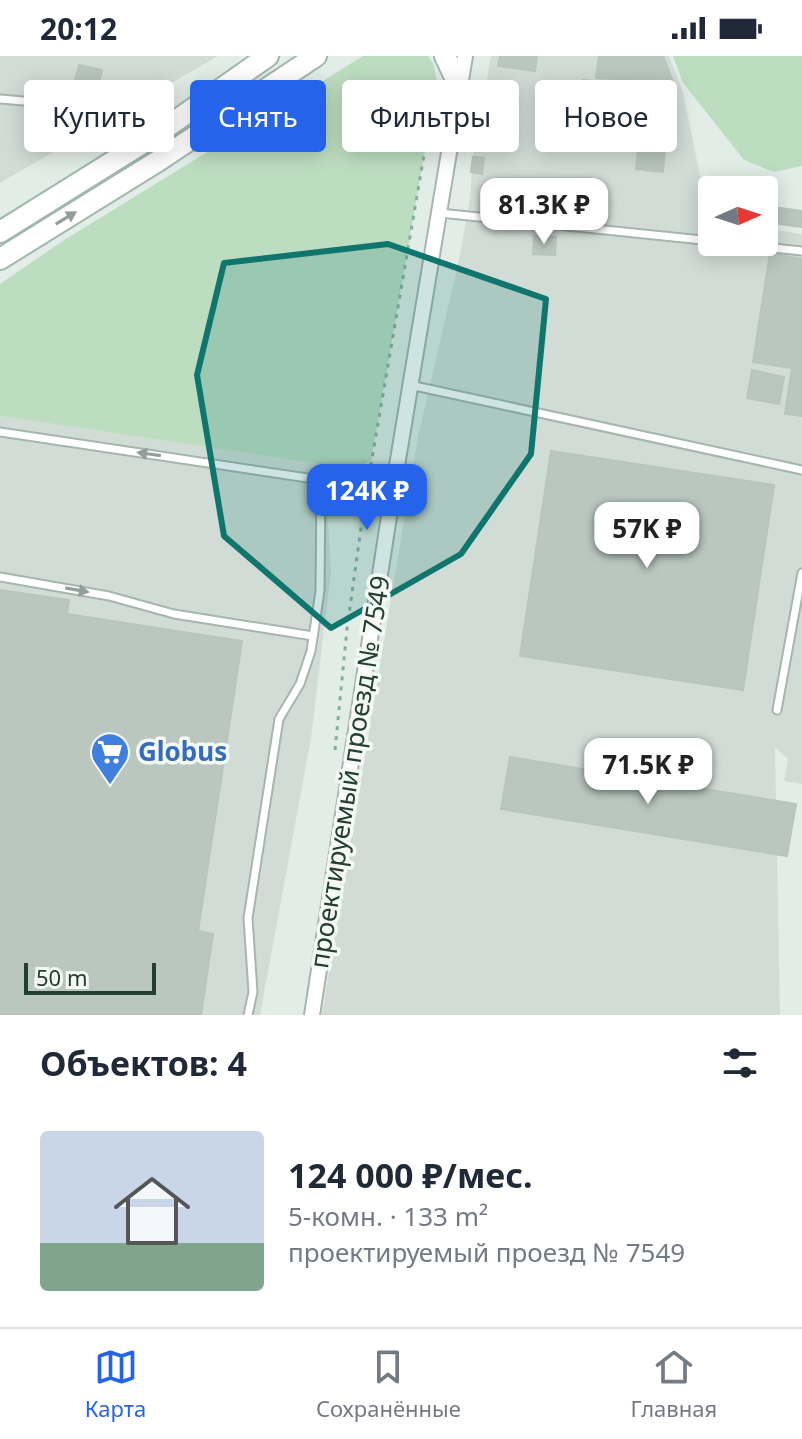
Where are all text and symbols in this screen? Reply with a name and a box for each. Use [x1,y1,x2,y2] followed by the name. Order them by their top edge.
[40,8,117,49] text: 20:12
[24,80,174,152] chip: Купить
[190,80,326,152] chip: Снять
[342,80,519,152] chip: Фильтры
[535,80,677,152] chip: Новое
[698,176,778,256] north arrow
[698,176,778,256] map controls
[470,178,618,246] pin: 81.3K ₽
[498,186,590,222] text: 81.3K ₽
[55,211,77,225] one-way arrow
[136,447,161,460] one-way arrow
[302,464,432,532] pin: 124K ₽
[325,472,409,508] text: 124K ₽
[591,502,703,570] pin: 57K ₽
[612,510,682,546] text: 57K ₽
[300,573,398,971] street label: проектируемый проезд № 7549
[65,584,90,596] one-way arrow
[89,731,131,786] supermarket icon: Globus
[138,733,227,769] place label: Globus
[574,738,722,806] pin: 71.5K ₽
[602,746,694,782] text: 71.5K ₽
[24,959,156,995] scale bar
[36,962,87,992] text: 50 m
[40,1040,247,1086] text: Объектов: 4
[718,1041,762,1085] icon: filters
[288,1152,533,1198] text: 124 000 ₽/мес.
[104,1163,200,1259] icon: home
[288,1198,488,1234] text: 5-комн. · 133 m²
[288,1234,685,1270] text: проектируемый проезд № 7549
[85,1345,146,1423] tab: Карта
[316,1345,461,1423] tab: Сохранённые
[631,1345,717,1423] tab: Главная

